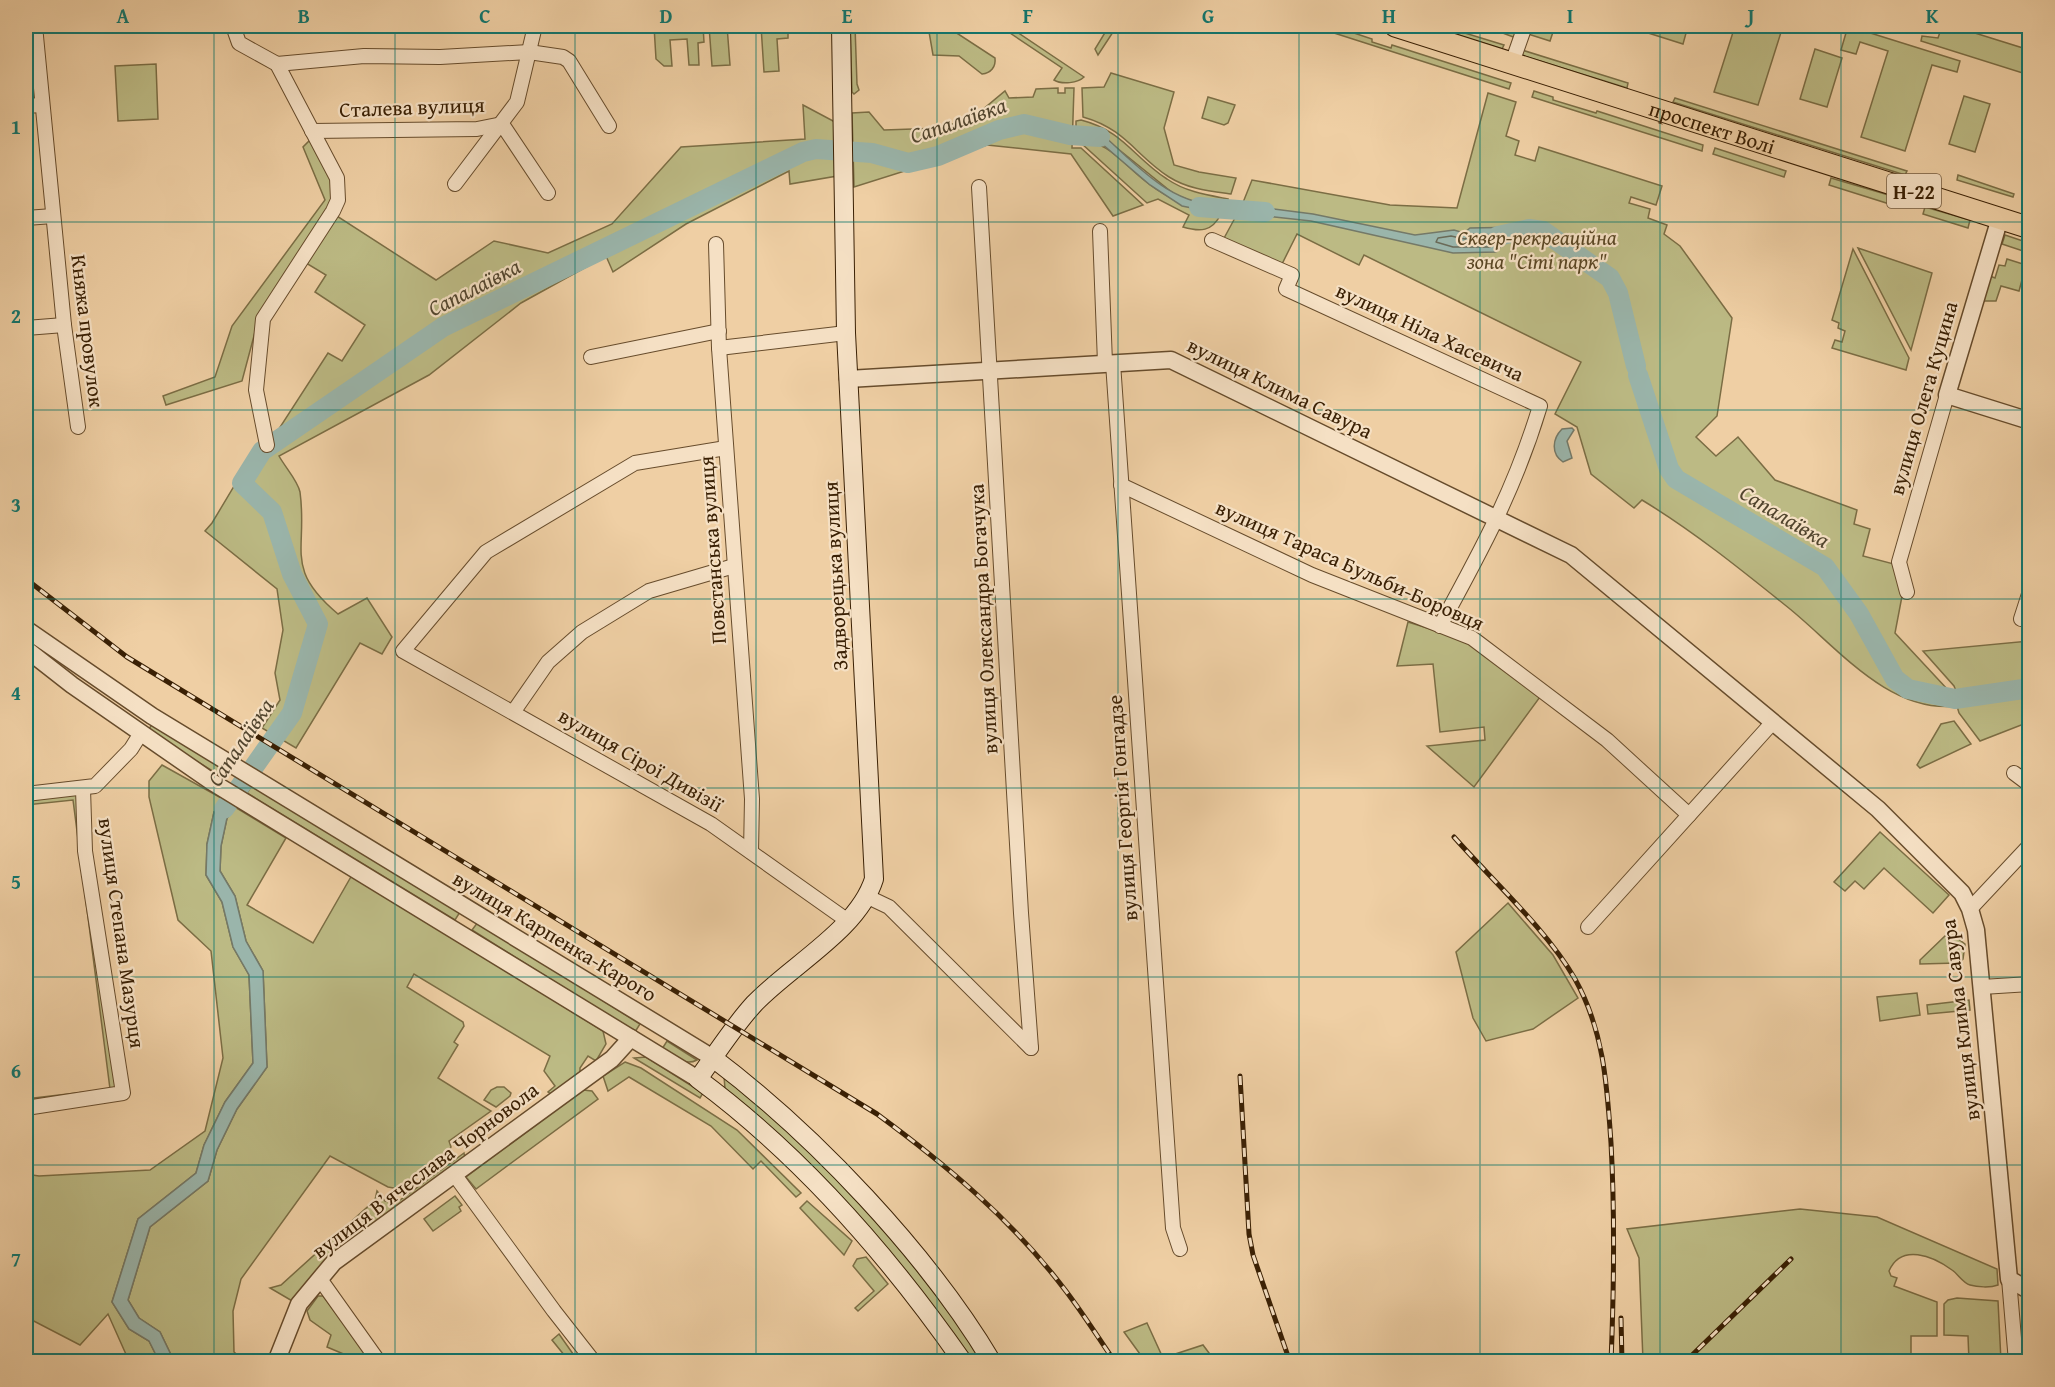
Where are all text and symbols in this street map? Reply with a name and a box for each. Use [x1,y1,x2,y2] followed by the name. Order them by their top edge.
[117,1,130,30] text: A
[298,1,310,30] text: B
[479,1,491,30] text: C
[659,1,673,30] text: D
[842,1,853,30] text: E
[1023,1,1033,30] text: F
[1202,1,1214,30] text: G
[1382,1,1396,30] text: H
[1567,1,1573,30] text: I
[1745,1,1755,30] text: J
[1926,1,1939,30] text: K
[339,89,486,125] street label: Сталева вулиця
[906,89,1010,151] water label: Сапалаївка
[1645,92,1779,162] street label: проспект Волі
[11,112,21,141] text: 1
[1887,174,1941,208] road number: Н-22
[1457,222,1617,277] park label: Сквер-рекреаційна зона "Сіті парк"
[422,250,526,324] water label: Сапалаївка
[63,253,113,409] street label: Княжа провулок
[1331,275,1529,389] street label: вулиця Ніла Хасевича
[1881,298,1965,498] street label: вулиця Олега Куцина
[11,301,21,330] text: 2
[1182,330,1378,446] street label: вулиця Клима Савура
[690,455,734,645] street label: Повстанська вулиця
[1734,477,1836,555] water label: Сапалаївка
[815,480,855,671] street label: Задворецька вулиця
[960,483,1006,755] street label: вулиця Олександра Богачука
[11,490,21,519] text: 3
[1211,492,1490,639] street label: вулиця Тараса Бульби-Боровця
[11,678,21,707] text: 4
[199,692,281,792] water label: Сапалаївка
[1099,694,1145,922] street label: вулиця Георгія Гонгадзе
[553,700,730,820] street label: вулиця Сірої Дивізії
[90,816,154,1051] street label: вулиця Степана Мазурця
[447,863,663,1009] street label: вулиця Карпенка-Карого
[11,867,21,896] text: 5
[1932,918,1988,1122] street label: вулиця Клима Савура
[11,1056,21,1085] text: 6
[305,1074,545,1266] street label: вулиця Вʼячеслава Чорновола
[11,1244,21,1273] text: 7

